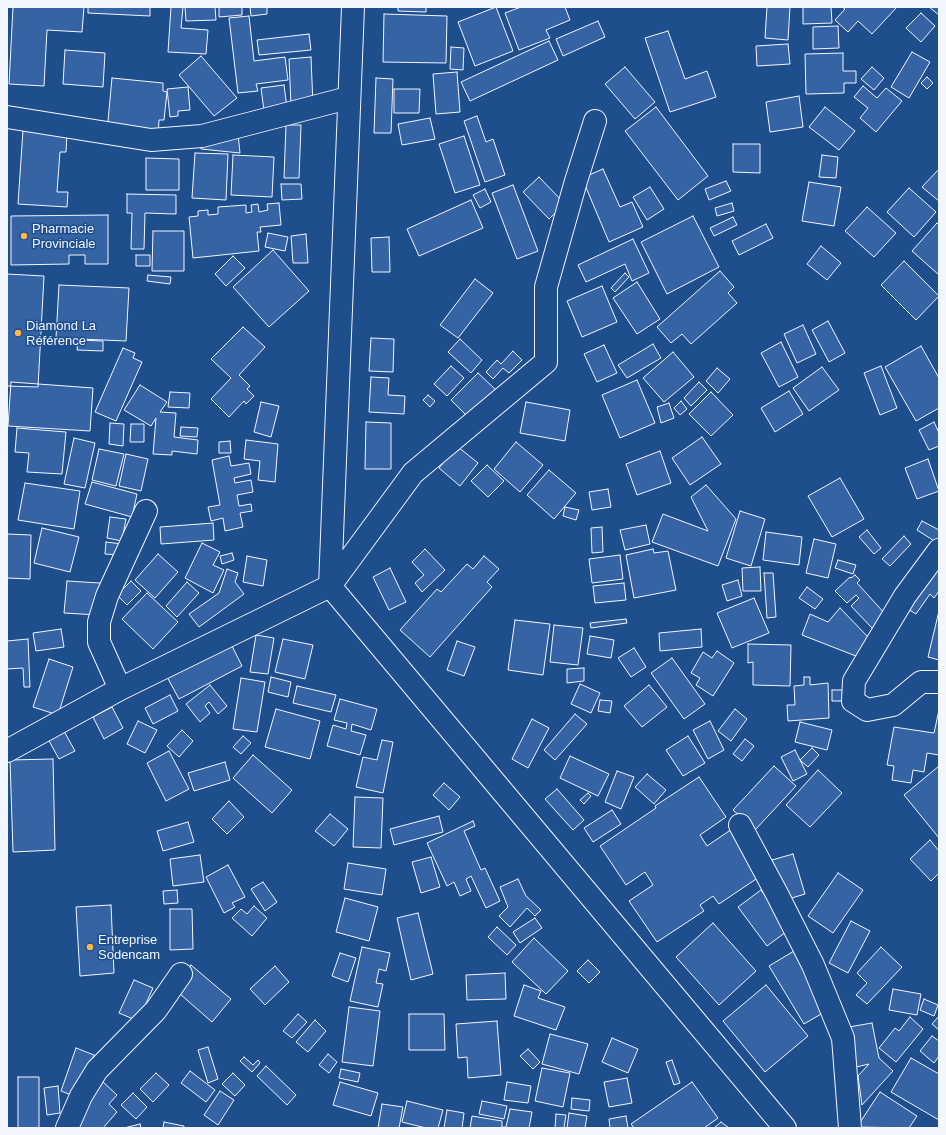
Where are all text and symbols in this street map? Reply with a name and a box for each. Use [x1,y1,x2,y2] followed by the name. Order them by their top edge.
[32,221,96,252] place label: Pharmacie Provinciale
[19,231,29,241] marker: Pharmacie Provinciale
[26,318,96,349] place label: Diamond La Référence
[13,328,23,338] marker: Diamond La Référence
[98,932,160,963] place label: Entreprise Sodencam
[85,942,95,952] marker: Entreprise Sodencam

